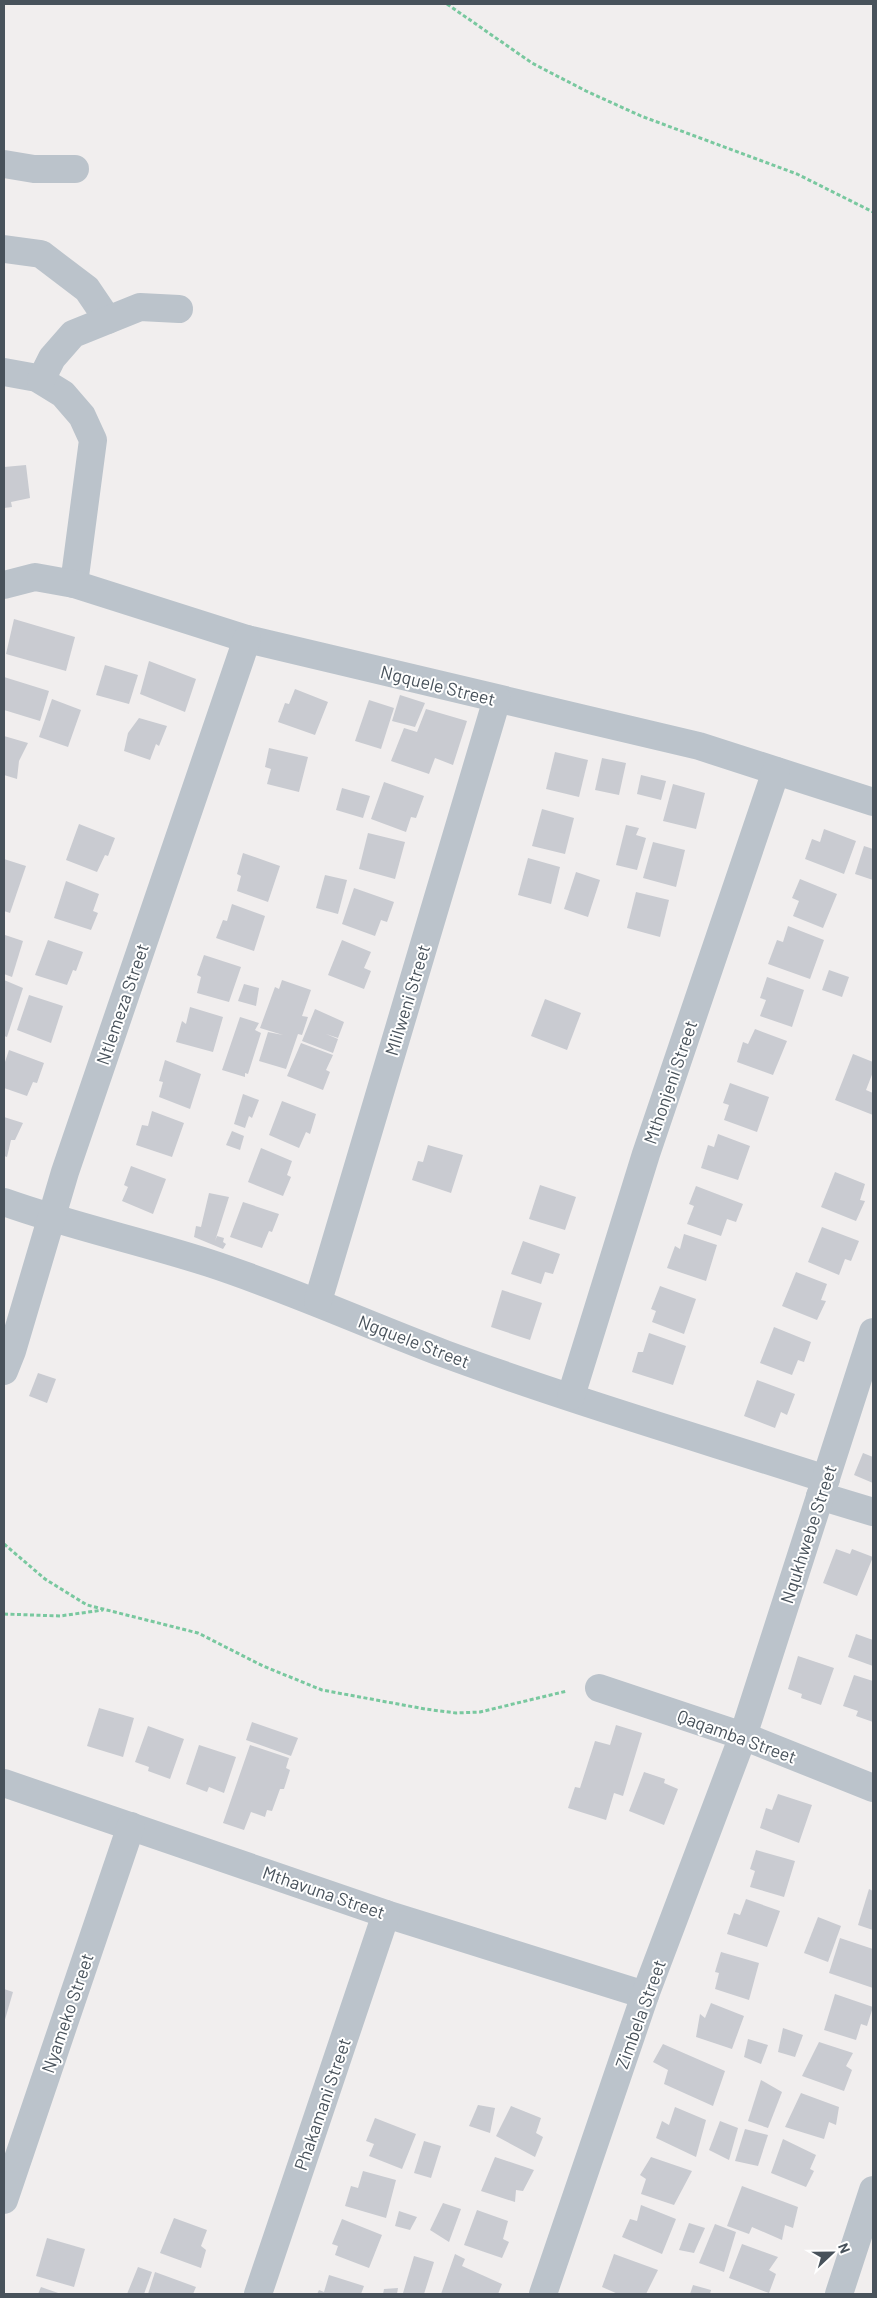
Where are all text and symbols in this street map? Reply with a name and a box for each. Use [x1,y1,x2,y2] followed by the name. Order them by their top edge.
[378,660,498,710] street label: Ngquele Street
[91,940,153,1068] street label: Ntlemeza Street
[380,942,434,1058] street label: Mlilweni Street
[639,1017,701,1147] street label: Mthonjeni Street
[355,1310,473,1372] street label: Ngquele Street
[775,1462,841,1606] street label: Nqukhwebe Street
[674,1704,800,1768] street label: Qaqamba Street
[260,1861,388,1923] street label: Mthavuna Street
[36,1950,98,2076] street label: Nyameko Street
[610,1956,670,2072] street label: Zimbela Street
[289,2035,355,2173] street label: Phakamani Street
[807,2228,857,2278] north arrow
[835,2240,854,2255] text: N

